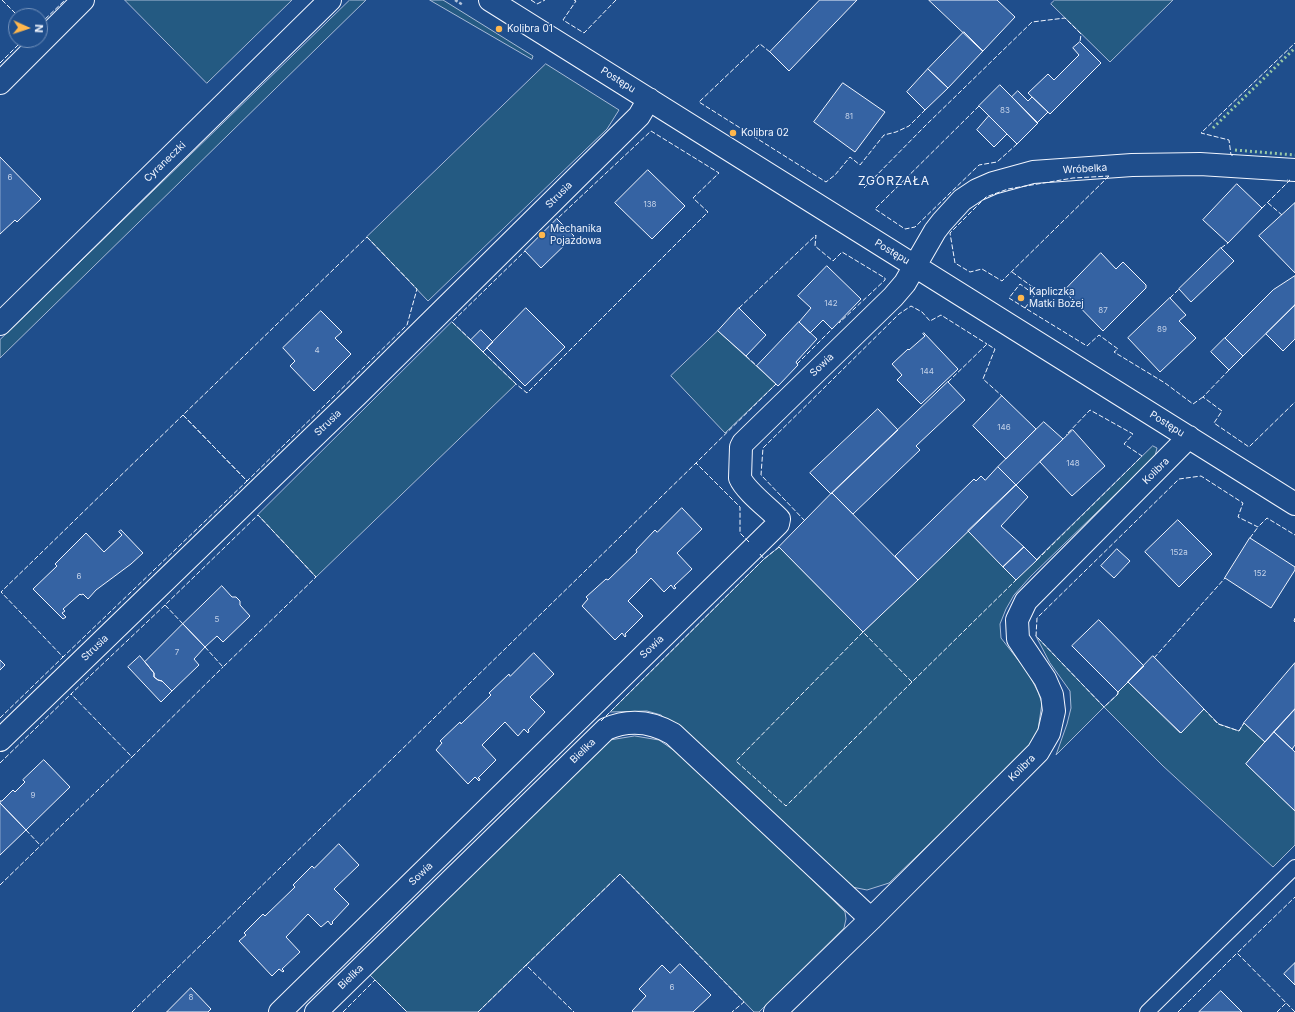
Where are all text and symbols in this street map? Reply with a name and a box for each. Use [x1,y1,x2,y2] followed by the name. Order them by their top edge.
[8,8,48,48] north arrow
[507,23,553,35] place label: Kolibra 01
[32,24,46,33] text: N
[494,24,504,34] marker: Kolibra 01
[598,65,638,95] street label: Postępu
[1000,106,1010,116] house number: 83
[845,112,853,122] house number: 81
[741,127,789,139] place label: Kolibra 02
[728,128,738,138] marker: Kolibra 02
[142,139,188,185] street label: Cyraneczki
[1062,162,1108,176] street label: Wróbelka
[8,173,12,183] house number: 6
[858,174,930,188] district label: ZGORZAŁA
[543,179,575,211] street label: Strusia
[643,200,657,210] house number: 138
[550,223,602,246] place label: Mechanika Pojazdowa
[537,230,547,240] marker: Mechanika Pojazdowa
[872,237,912,267] street label: Postępu
[1029,286,1084,310] place label: Kapliczka Matki Bożej
[1016,293,1026,303] marker: Kapliczka Matki Bożej
[824,299,838,309] house number: 142
[1098,306,1108,316] house number: 87
[1157,325,1167,335] house number: 89
[314,346,320,356] house number: 4
[808,351,836,379] street label: Sowia
[920,367,934,377] house number: 144
[312,407,344,439] street label: Strusia
[1147,409,1187,439] street label: Postępu
[997,423,1011,433] house number: 146
[1140,455,1172,487] street label: Kolibra
[1066,459,1080,469] house number: 148
[1170,548,1188,558] house number: 152a
[1254,569,1266,579] house number: 152
[77,572,81,582] house number: 6
[215,615,219,625] house number: 5
[79,632,111,664] street label: Strusia
[638,633,666,661] street label: Sowia
[175,648,179,658] house number: 7
[568,736,598,766] street label: Bielika
[1006,752,1038,784] street label: Kolibra
[31,791,35,801] house number: 9
[407,860,435,888] street label: Sowia
[336,962,366,992] street label: Bielika
[670,983,674,993] house number: 6
[189,993,193,1003] house number: 8

